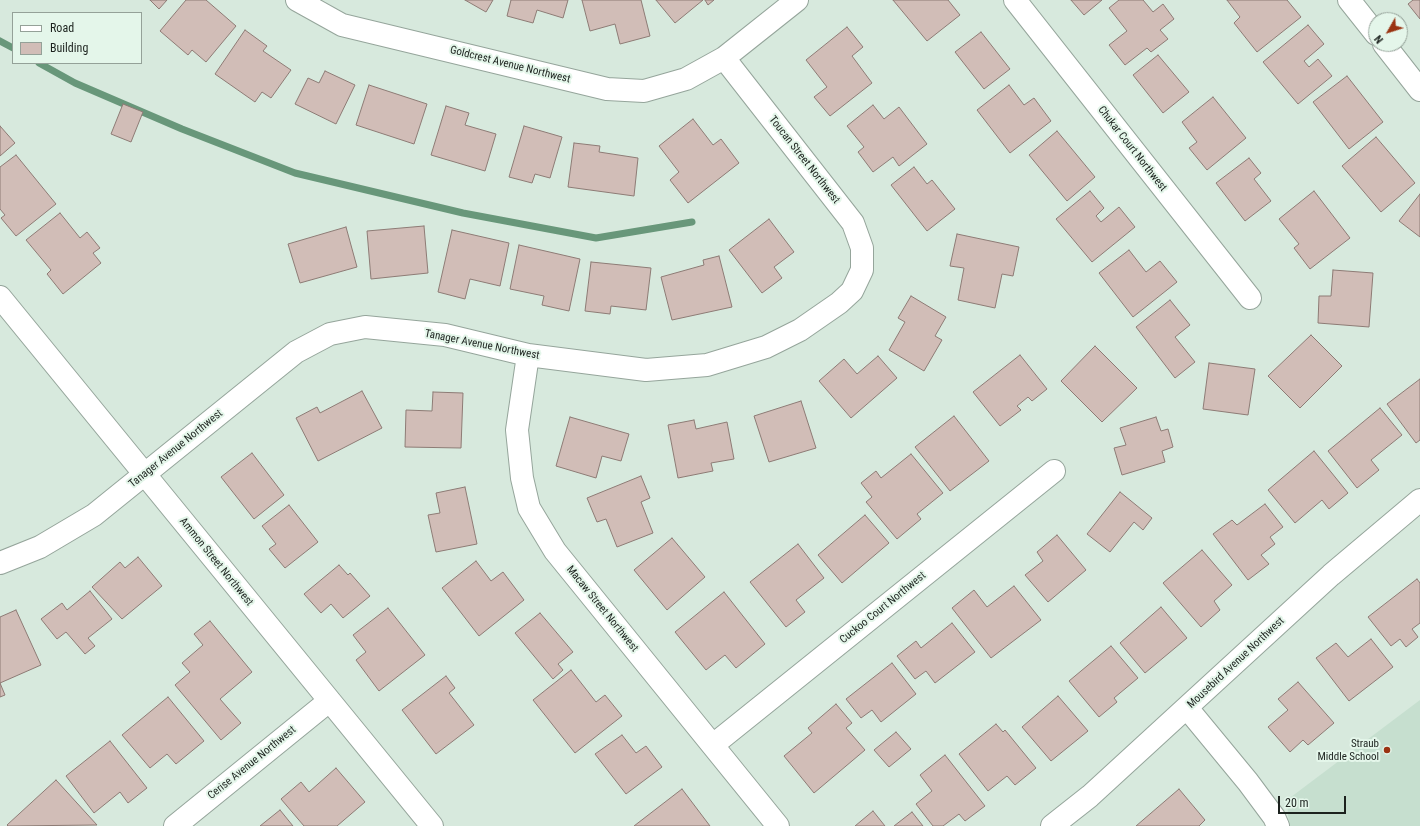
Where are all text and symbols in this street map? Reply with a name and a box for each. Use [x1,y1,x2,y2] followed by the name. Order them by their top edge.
[12,12,142,64] legend
[1368,12,1408,52] north arrow
[50,21,74,35] text: Road
[1372,33,1386,46] text: N
[50,41,88,55] text: Building
[448,44,572,86] street label: Goldcrest Avenue Northwest
[1095,104,1169,194] street label: Chukar Court Northwest
[766,114,842,206] street label: Toucan Street Northwest
[423,327,541,363] street label: Tanager Avenue Northwest
[126,407,226,491] street label: Tanager Avenue Northwest
[176,515,256,609] street label: Ammon Street Northwest
[563,563,641,655] street label: Macaw Street Northwest
[837,569,929,647] street label: Cuckoo Court Northwest
[1185,615,1287,711] street label: Mousebird Avenue Northwest
[205,723,299,803] street label: Cerise Avenue Northwest
[1317,737,1379,763] place label: Straub Middle School
[1382,745,1392,755] marker: Straub Middle School
[1280,788,1348,814] scale bar
[1285,796,1309,810] text: 20 m

